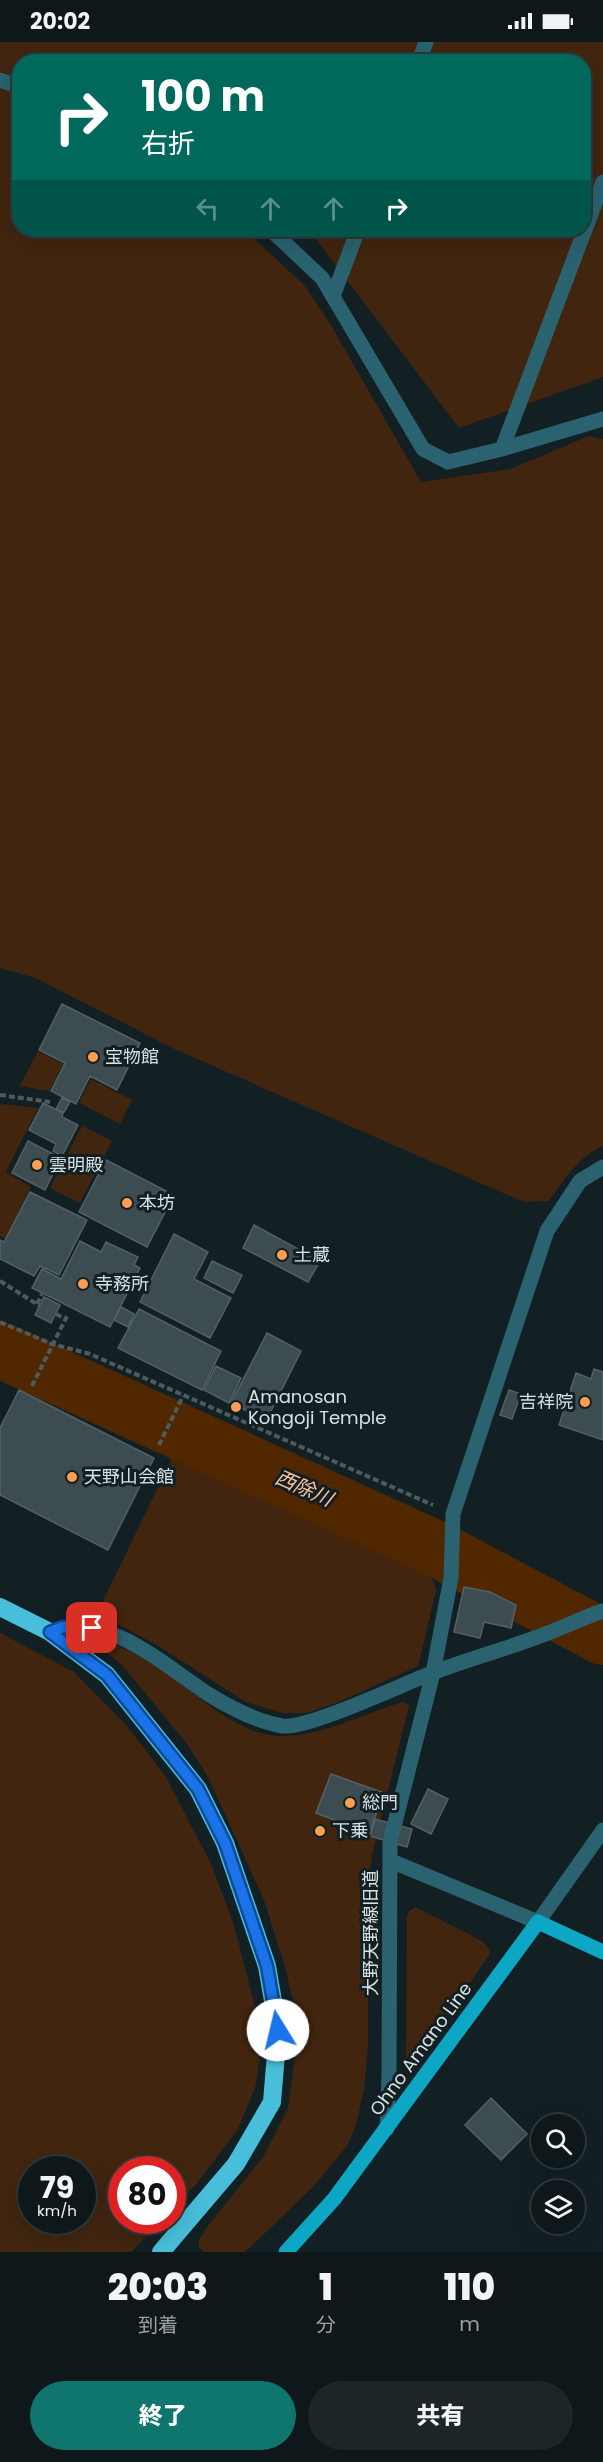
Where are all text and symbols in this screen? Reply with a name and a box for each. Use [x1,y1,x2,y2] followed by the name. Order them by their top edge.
[30,6,90,37] text: 20:02
[141,67,265,126] text: 100 m
[42,78,120,156] icon: right
[141,125,195,162] text: 右折
[191,192,224,225] icon: left
[254,192,287,225] icon: ahead
[317,192,350,225] icon: ahead
[380,192,413,225] icon: right
[105,1044,159,1069] place label: 宝物館
[86,1050,100,1064] marker: 宝物館
[49,1152,103,1177] place label: 雲明殿
[30,1158,44,1172] marker: 雲明殿
[139,1190,175,1215] place label: 本坊
[120,1196,134,1210] marker: 本坊
[294,1242,330,1267] place label: 土蔵
[275,1248,289,1262] marker: 土蔵
[95,1271,149,1296] place label: 寺務所
[76,1277,90,1291] marker: 寺務所
[248,1384,386,1430] place label: Amanosan Kongoji Temple
[519,1389,573,1414] place label: 吉祥院
[578,1395,592,1409] marker: 吉祥院
[229,1400,243,1414] marker: Amanosan Kongoji Temple
[271,1463,339,1514] water label: 西除川
[84,1464,174,1489] place label: 天野山会館
[65,1470,79,1484] marker: 天野山会館
[66,1602,117,1653] pin
[75,1611,108,1644] icon: arrive
[362,1790,398,1815] place label: 総門
[343,1796,357,1810] marker: 総門
[332,1818,368,1843] place label: 下乗
[313,1824,327,1838] marker: 下乗
[358,1870,383,1996] street label: 大野天野線旧道
[364,1977,477,2120] street label: Ohno Amano Line
[246,1998,310,2062] position arrow
[531,2114,585,2234] map controls
[531,2114,585,2168] button: search
[108,2156,186,2234] speed limit sign: 80
[40,2166,74,2209] text: 79
[531,2180,585,2234] button: layers
[37,2200,77,2221] text: km/h
[108,2262,208,2313] text: 20:03
[319,2262,333,2313] text: 1
[444,2262,495,2313] text: 110
[459,2310,480,2338] text: m
[138,2311,178,2339] text: 到着
[316,2311,336,2339] text: 分
[30,2381,296,2450] button: 終了
[308,2381,573,2450] button: 共有

